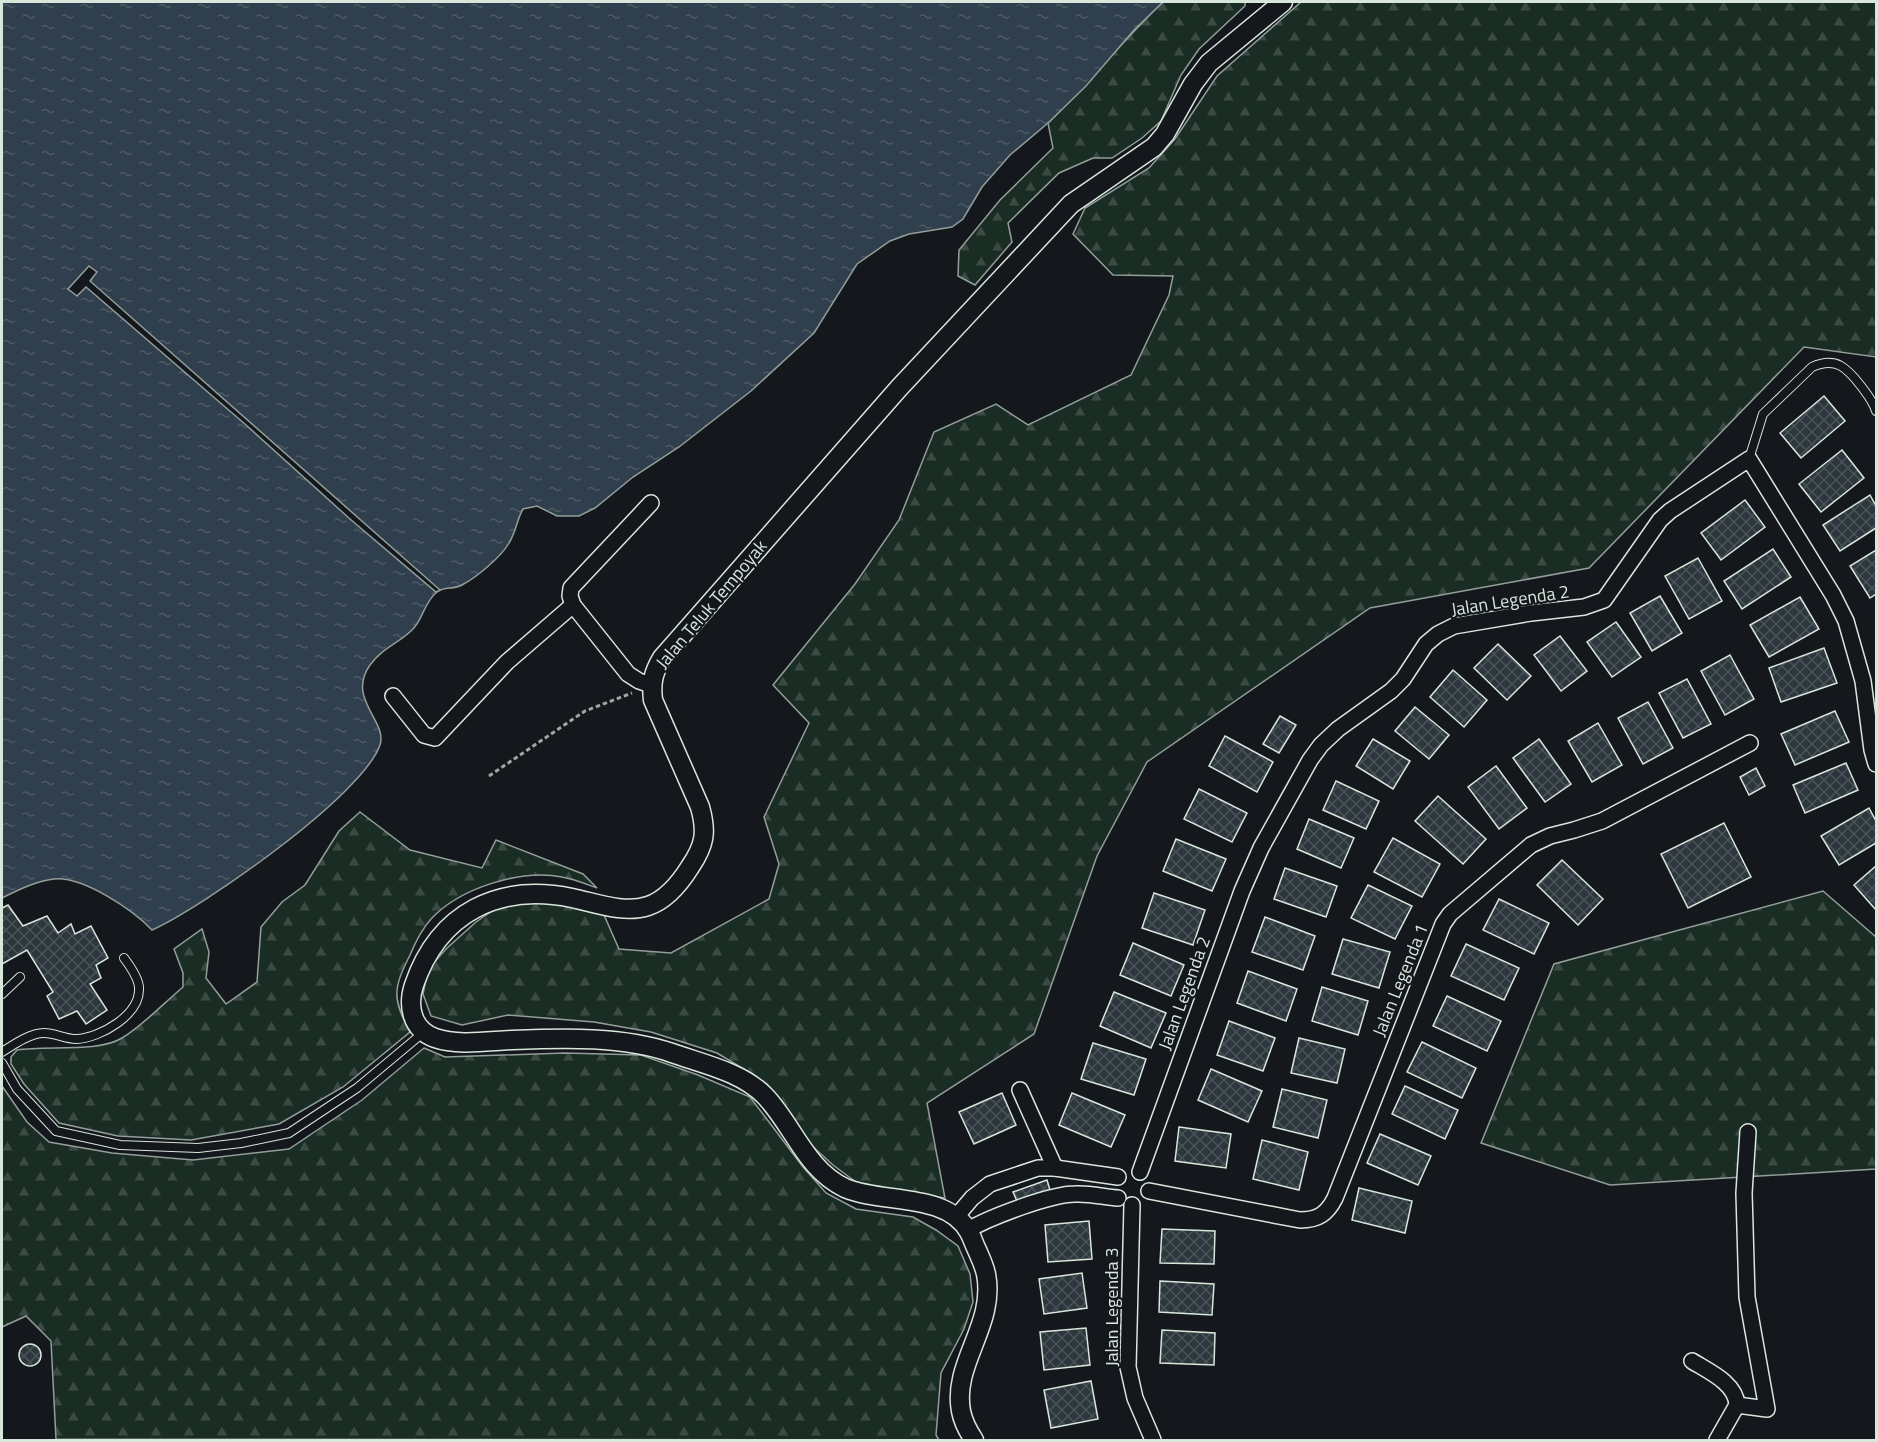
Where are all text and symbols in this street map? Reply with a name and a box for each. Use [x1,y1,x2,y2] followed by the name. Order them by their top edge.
[649,533,773,674] street label: Jalan Teluk Tempoyak
[1449,577,1571,623] street label: Jalan Legenda 2
[1365,920,1435,1040] street label: Jalan Legenda 1
[1151,932,1217,1054] street label: Jalan Legenda 2
[1098,1247,1125,1367] street label: Jalan Legenda 3

